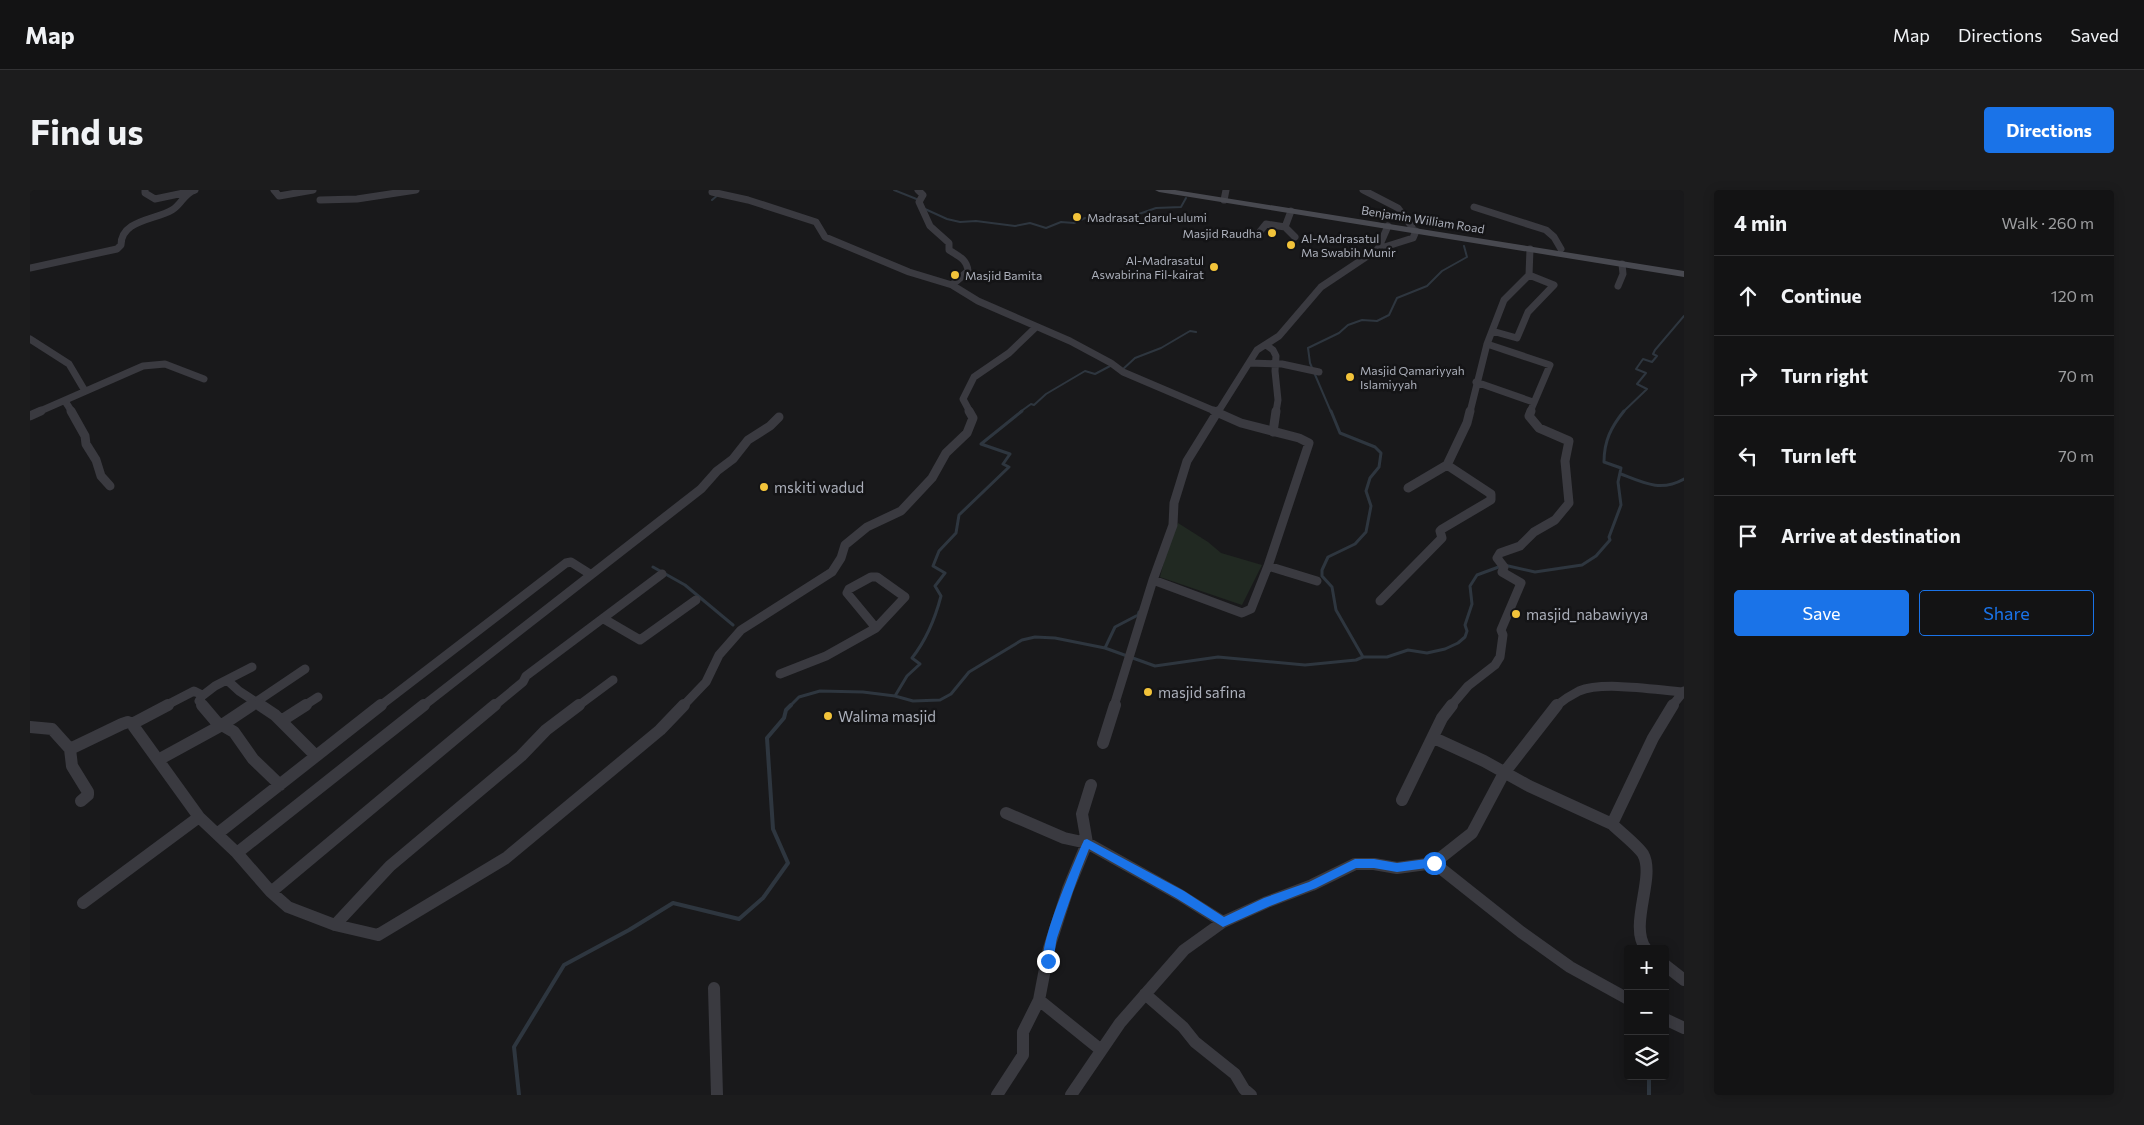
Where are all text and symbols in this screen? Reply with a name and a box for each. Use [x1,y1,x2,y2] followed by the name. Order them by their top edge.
[25,20,75,49] text: Map
[1893,24,1930,46] text: Map
[1958,24,2042,46] text: Directions
[2070,24,2119,46] text: Saved
[1984,107,2114,153] button: Directions
[30,109,144,152] text: Find us
[1360,202,1486,236] street label: Benjamin William Road
[1087,210,1207,224] place label: Madrasat_darul-ulumi
[1734,210,1787,235] text: 4 min
[1071,211,1083,223] marker: Madrasat_darul-ulumi
[2002,213,2094,232] text: Walk · 260 m
[1182,226,1262,240] place label: Masjid Raudha
[1266,227,1278,239] marker: Masjid Raudha
[1301,231,1396,259] place label: Al-Madrasatul Ma Swabih Munir
[1285,239,1297,251] marker: Al-Madrasatul Ma Swabih Munir
[1091,253,1204,281] place label: Al-Madrasatul Aswabirina Fil-kairat
[1208,261,1220,273] marker: Al-Madrasatul Aswabirina Fil-kairat
[965,268,1042,282] place label: Masjid Bamita
[949,269,961,281] marker: Masjid Bamita
[1734,282,1762,310] icon: ahead
[1781,284,1861,307] text: Continue
[2051,286,2094,305] text: 120 m
[1734,362,1762,390] icon: right
[1360,363,1465,391] place label: Masjid Qamariyyah Islamiyyah
[1781,364,1868,387] text: Turn right
[2058,366,2094,385] text: 70 m
[1344,371,1356,383] marker: Masjid Qamariyyah Islamiyyah
[1734,442,1762,470] icon: left
[1781,444,1856,467] text: Turn left
[2058,446,2094,465] text: 70 m
[774,478,864,496] place label: mskiti wadud
[758,481,770,493] marker: mskiti wadud
[1734,522,1762,550] icon: arrive
[1781,524,1961,547] text: Arrive at destination
[1734,590,1909,636] button: Save
[1919,590,2094,636] button: Share
[1526,605,1648,623] place label: masjid_nabawiyya
[1510,608,1522,620] marker: masjid_nabawiyya
[1158,683,1246,701] place label: masjid safina
[1142,686,1154,698] marker: masjid safina
[838,707,936,725] place label: Walima masjid
[822,710,834,722] marker: Walima masjid
[1423,852,1446,875] route start
[1624,945,1669,1080] map controls
[1624,945,1669,990] button: +
[1037,950,1060,973] route end
[1624,990,1669,1035] button: −
[1624,1035,1669,1080] button: layers

